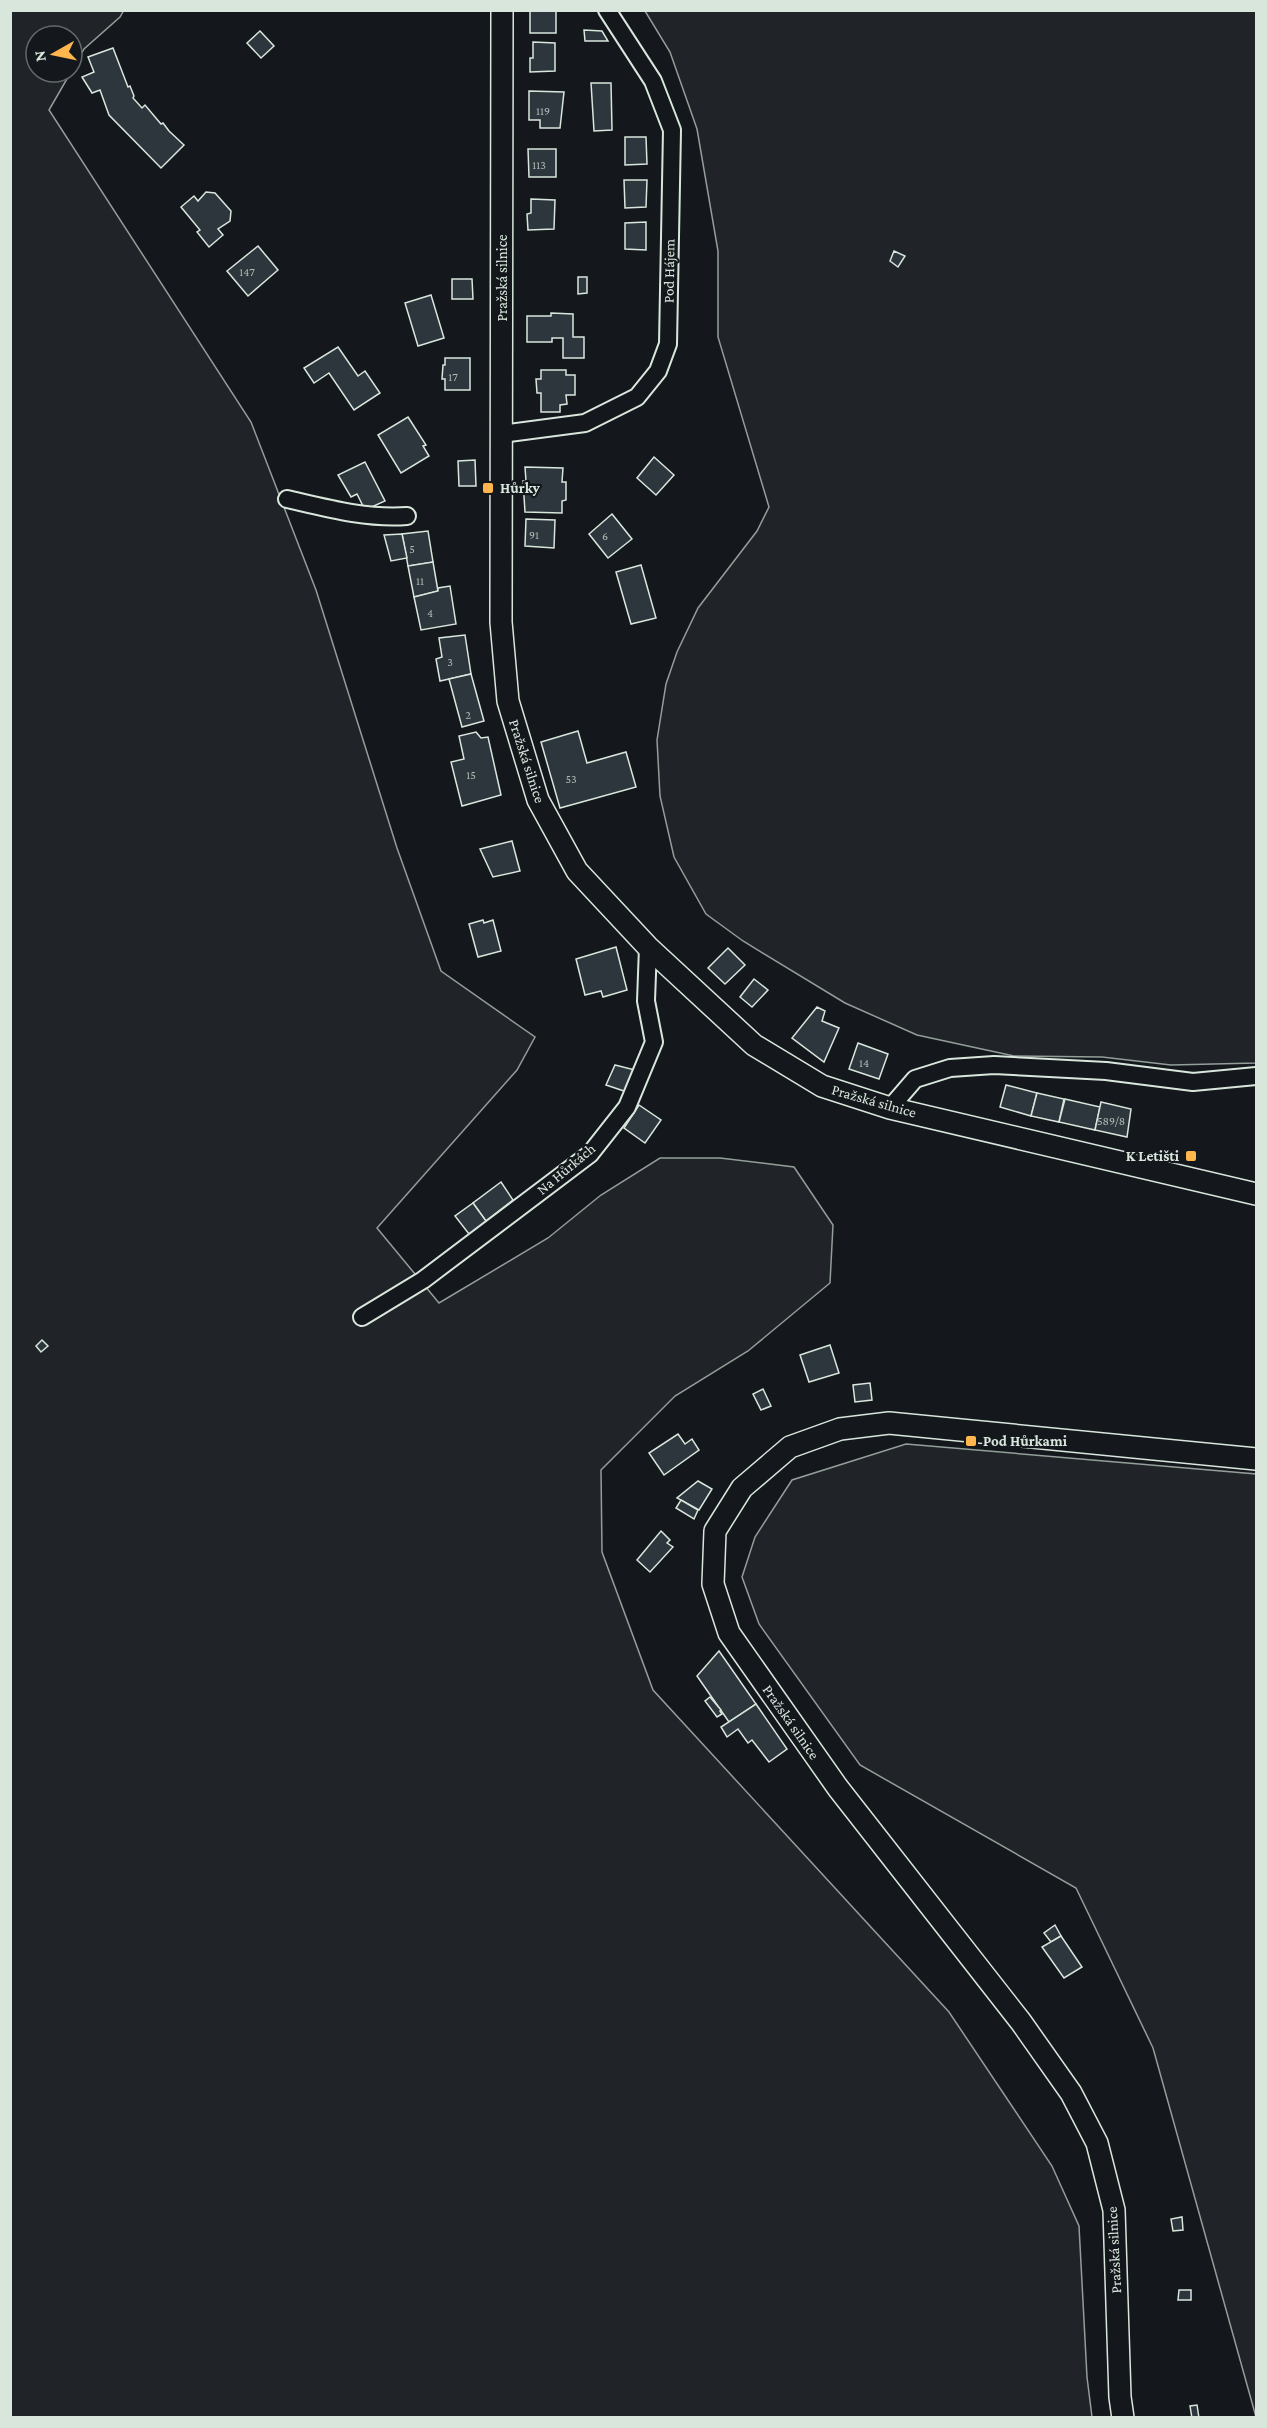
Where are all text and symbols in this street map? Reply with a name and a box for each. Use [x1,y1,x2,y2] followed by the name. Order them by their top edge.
[24,24,84,84] north arrow
[30,49,49,63] text: N
[536,104,550,118] house number: 119
[532,158,546,172] house number: 113
[494,234,510,322] street label: Pražská silnice
[660,239,679,303] street label: Pod Hájem
[239,265,255,279] house number: 147
[448,370,458,384] house number: 17
[500,480,540,496] place label: Hůrky
[481,481,495,495] marker: Hůrky
[529,528,539,542] house number: 91
[602,529,608,543] house number: 6
[409,542,415,556] house number: 5
[416,574,424,588] house number: 11
[427,606,433,620] house number: 4
[447,655,453,669] house number: 3
[465,708,471,722] house number: 2
[506,717,548,805] street label: Pražská silnice
[466,768,476,782] house number: 15
[565,772,577,786] house number: 53
[859,1056,869,1070] house number: 14
[830,1081,918,1121] street label: Pražská silnice
[1097,1114,1125,1128] house number: 589/8
[534,1140,598,1198] street label: Na Hůrkách
[1126,1148,1180,1164] place label: K Letišti
[1184,1149,1198,1163] marker: K Letišti
[983,1433,1068,1449] place label: Pod Hůrkami
[964,1434,978,1448] marker: Pod Hůrkami
[759,1682,823,1763] street label: Pražská silnice
[1104,2206,1124,2294] street label: Pražská silnice

